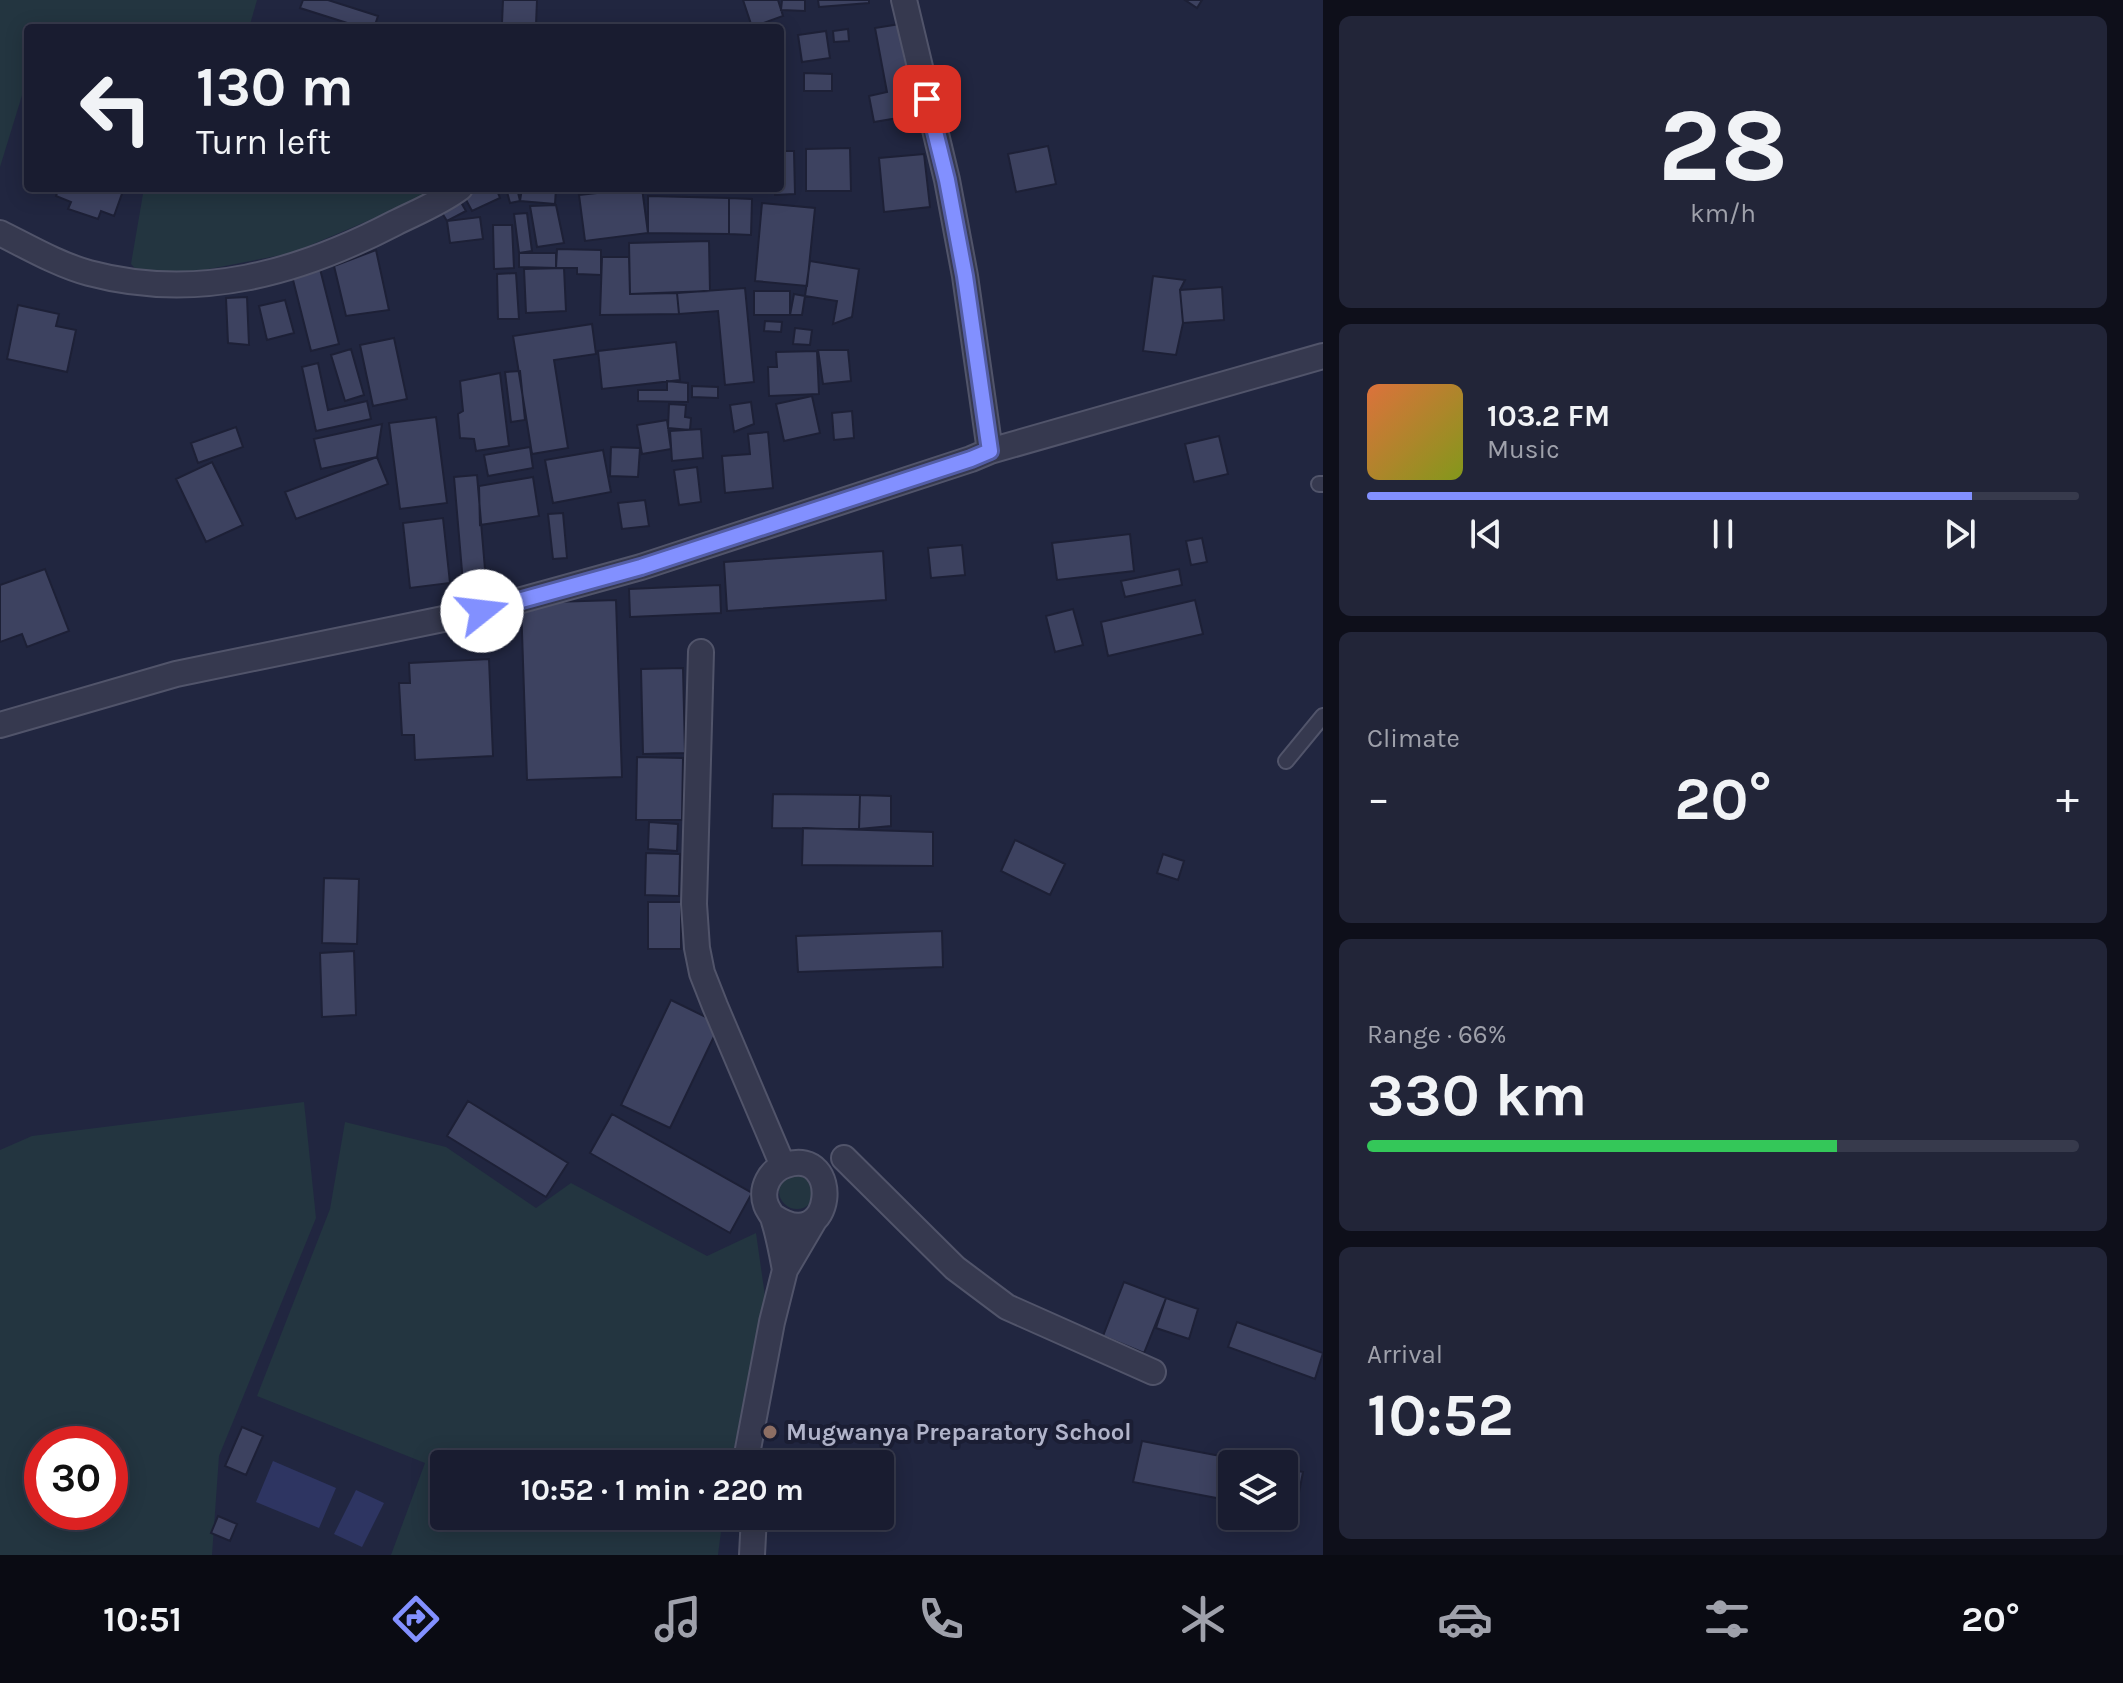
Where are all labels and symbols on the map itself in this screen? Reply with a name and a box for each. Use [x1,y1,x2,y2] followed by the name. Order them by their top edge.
[893,65,961,133] pin
[440,569,524,653] position arrow
[786,1418,1132,1446] place label: Mugwanya Preparatory School
[761,1423,779,1441] marker: Mugwanya Preparatory School
[24,1426,128,1530] speed limit sign: 30

